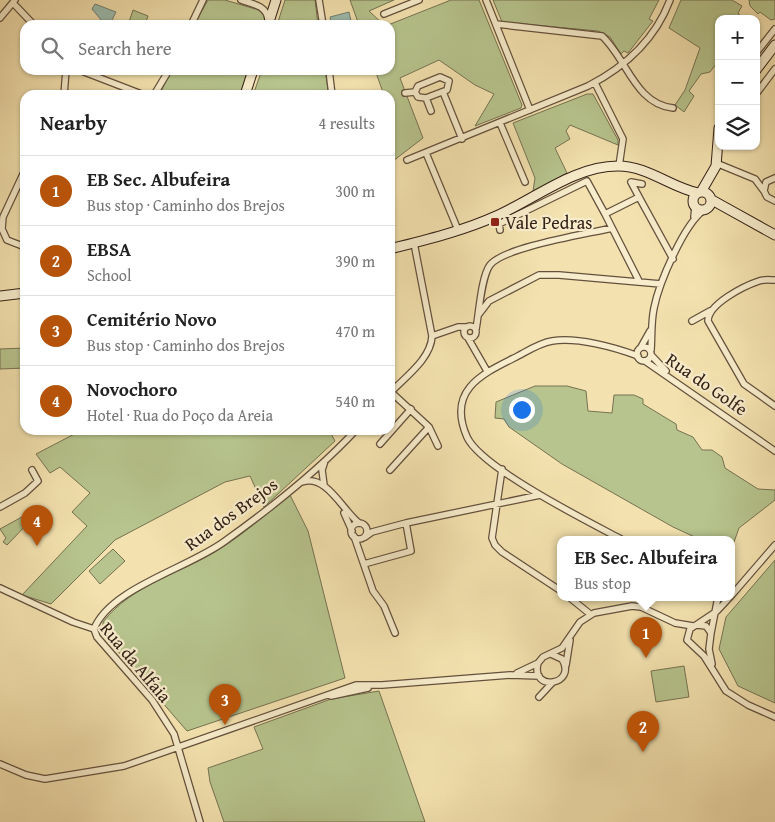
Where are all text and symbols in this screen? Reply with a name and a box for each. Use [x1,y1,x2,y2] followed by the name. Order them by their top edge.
[715,15,760,150] map controls
[715,15,760,60] button: +
[20,20,395,75] search box
[38,34,66,62] icon: search
[78,34,172,62] text: Search here
[715,60,760,105] button: −
[715,105,760,150] button: layers
[40,107,107,138] text: Nearby
[318,111,375,135] text: 4 results
[87,165,230,193] text: EB Sec. Albufeira
[52,179,60,203] text: 1
[335,179,375,203] text: 300 m
[87,193,285,217] text: Bus stop · Caminho dos Brejos
[505,209,592,236] place label: Vale Pedras
[489,216,501,228] marker: Vale Pedras
[87,235,131,263] text: EBSA
[52,249,60,273] text: 2
[335,249,375,273] text: 390 m
[87,263,131,287] text: School
[87,305,217,333] text: Cemitério Novo
[52,319,60,343] text: 3
[335,319,375,343] text: 470 m
[87,333,285,357] text: Bus stop · Caminho dos Brejos
[661,346,753,422] street label: Rua do Golfe
[87,375,177,403] text: Novochoro
[52,389,60,413] text: 4
[335,389,375,413] text: 540 m
[509,397,535,423] your location
[87,403,273,427] text: Hotel · Rua do Poço da Areia
[179,471,283,557] street label: Rua dos Brejos
[21,505,53,546] pin: 4
[557,536,735,601] popup
[574,543,718,571] text: EB Sec. Albufeira
[574,571,631,595] text: Bus stop
[94,616,178,709] street label: Rua da Alfaia
[630,617,662,658] pin: 1
[209,684,241,725] pin: 3
[627,711,659,752] pin: 2

